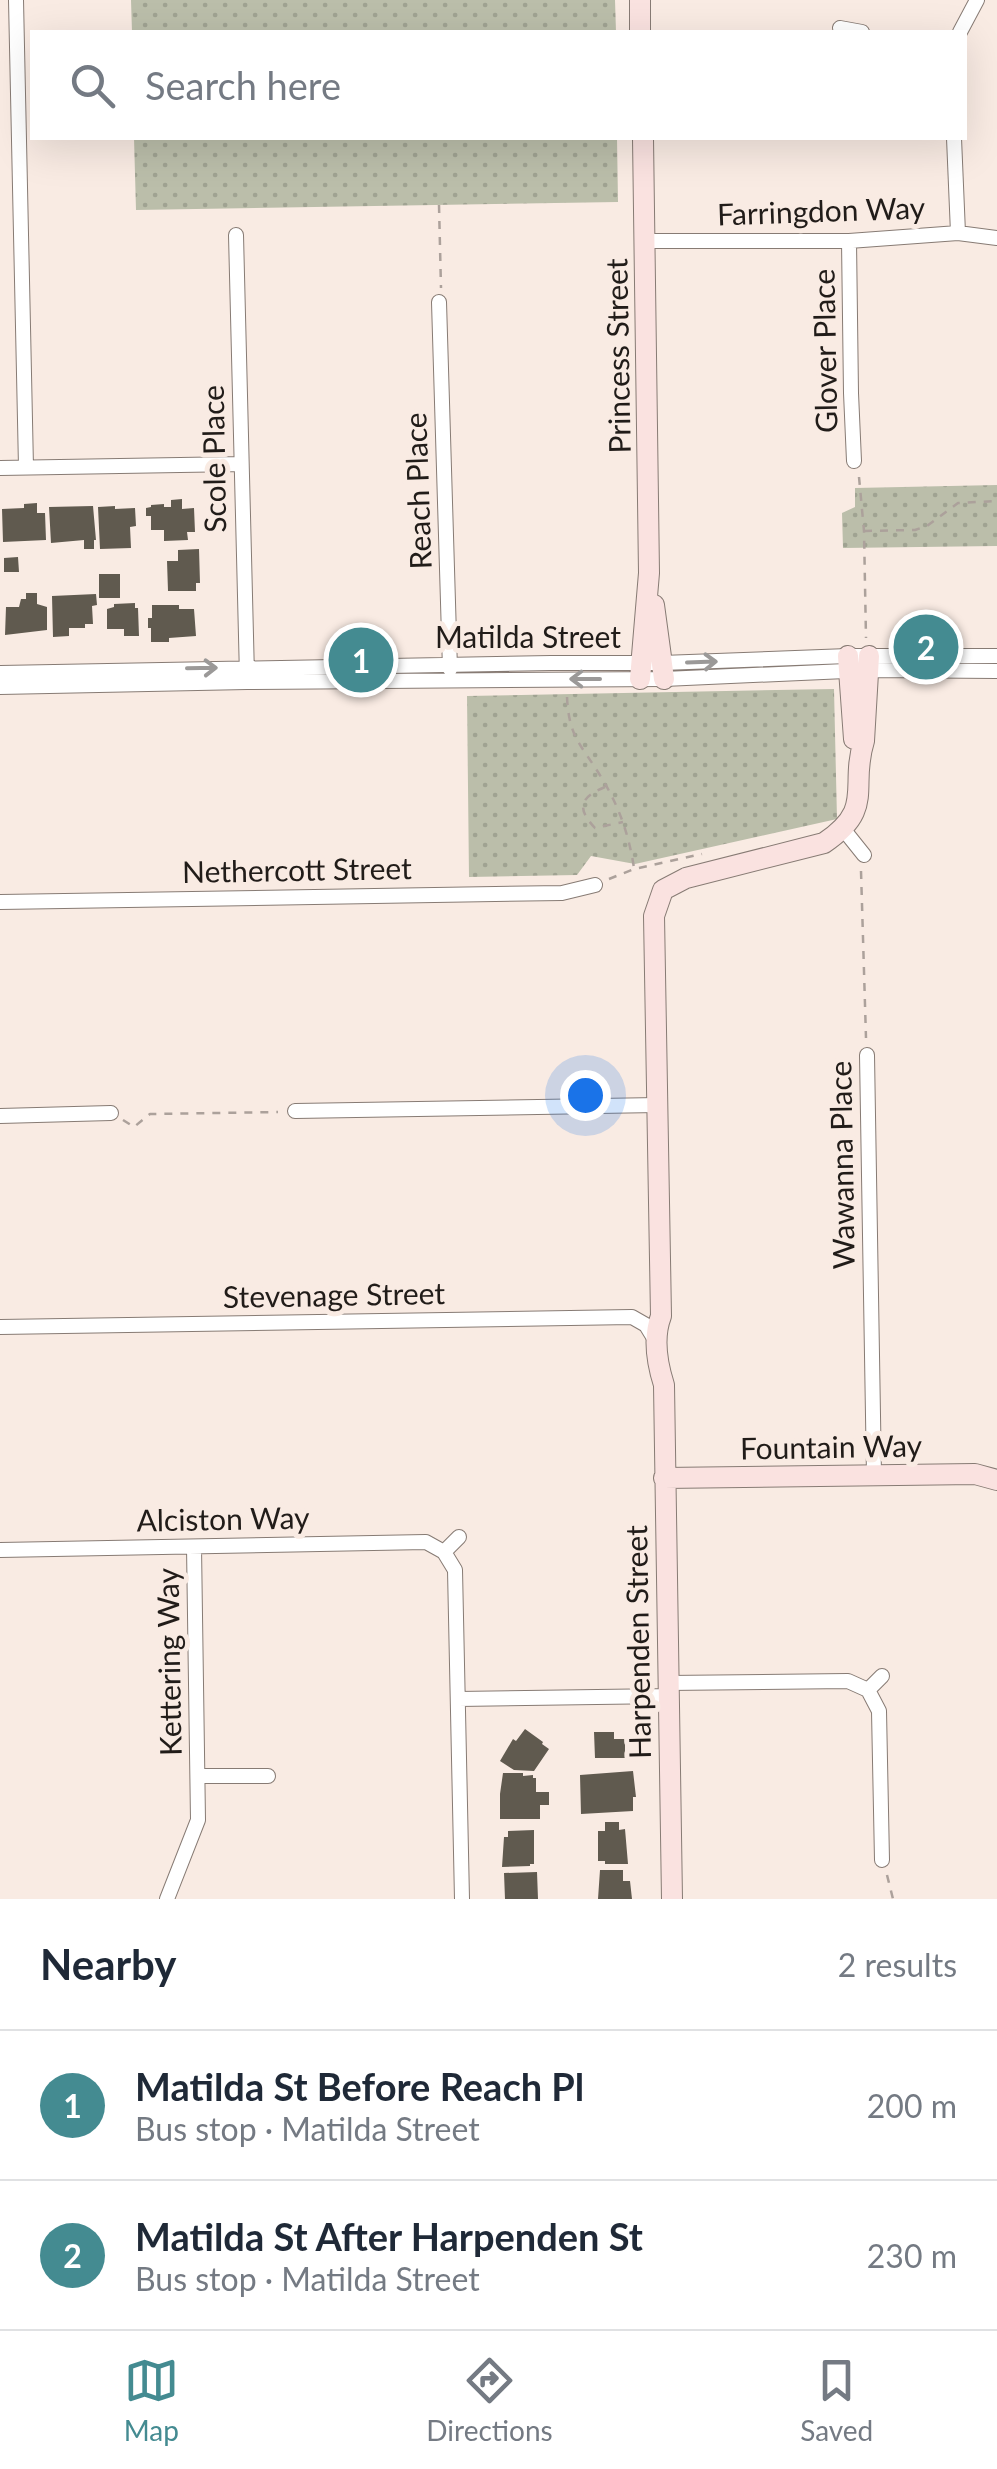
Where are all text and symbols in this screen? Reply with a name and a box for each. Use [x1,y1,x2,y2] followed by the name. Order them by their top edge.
[30,30,967,140] search box
[65,58,120,113] icon: search
[145,62,341,108] text: Search here
[716,188,926,232] street label: Farringdon Way
[597,258,637,454] street label: Princess Street
[805,269,843,433] street label: Glover Place
[194,385,232,533] street label: Scole Place
[396,412,438,570] street label: Reach Place
[894,610,958,684] pin: 2
[435,618,621,654] street label: Matilda Street
[328,622,394,698] pin: 1
[686,652,718,671] one-way arrow
[186,659,218,678] one-way arrow
[569,670,602,688] one-way arrow
[182,849,412,889] street label: Nethercott Street
[821,1061,861,1269] street label: Wawanna Place
[560,1070,611,1121] your location
[223,1274,446,1314] street label: Stevenage Street
[740,1426,923,1466] street label: Fountain Way
[136,1498,310,1538] street label: Alciston Way
[617,1525,657,1759] street label: Harpenden Street
[148,1567,188,1756] street label: Kettering Way
[40,1939,177,1989] text: Nearby
[838,1945,957,1984] text: 2 results
[135,2063,584,2109] text: Matilda St Before Reach Pl
[63,2086,82,2125] text: 1
[867,2086,957,2125] text: 200 m
[135,2109,480,2148] text: Bus stop · Matilda Street
[135,2213,643,2259] text: Matilda St After Harpenden St
[63,2236,82,2275] text: 2
[867,2236,957,2275] text: 230 m
[135,2259,480,2298] text: Bus stop · Matilda Street
[124,2353,179,2447] tab: Map
[426,2353,553,2447] tab: Directions
[800,2353,873,2447] tab: Saved

